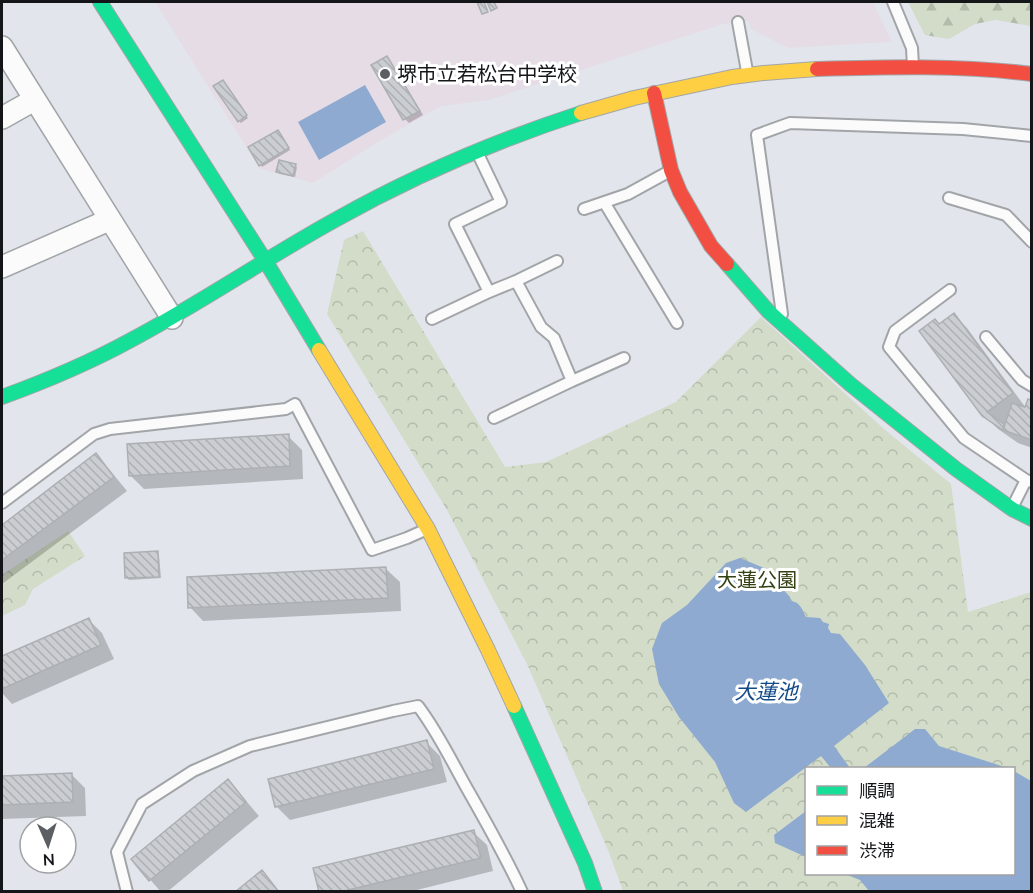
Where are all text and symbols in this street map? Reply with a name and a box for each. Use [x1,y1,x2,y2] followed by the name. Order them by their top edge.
[397,61,577,88] place label: 堺市立若松台中学校
[378,67,392,81] marker: 堺市立若松台中学校
[717,567,797,594] park label: 大蓮公園
[735,678,799,706] water label: 大蓮池
[805,767,1015,875] legend
[859,779,895,803] text: 順調
[859,809,895,833] text: 混雑
[18,815,78,875] north arrow
[859,839,895,863] text: 渋滞
[42,848,55,870] text: N

